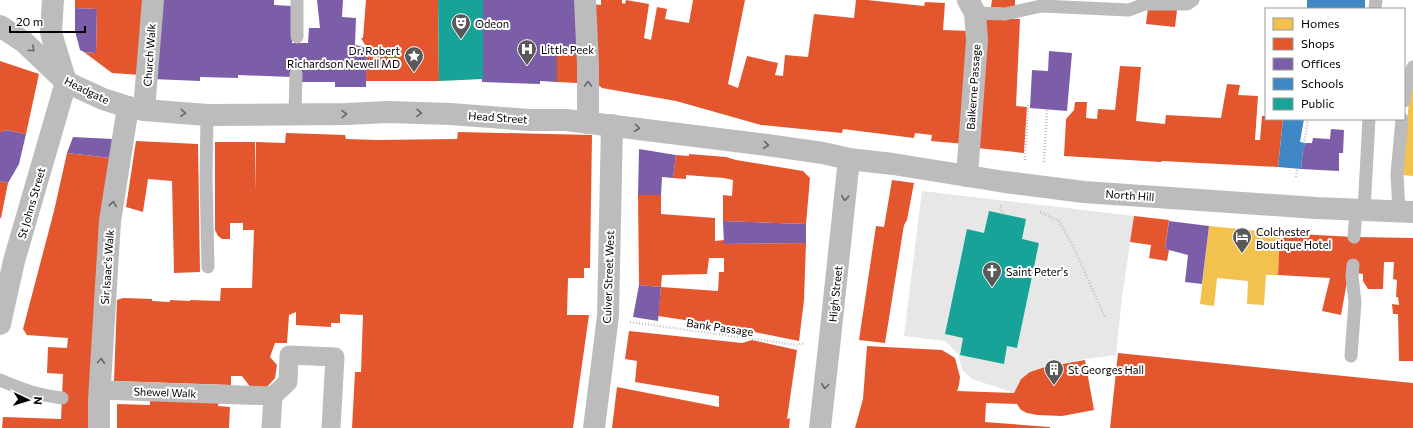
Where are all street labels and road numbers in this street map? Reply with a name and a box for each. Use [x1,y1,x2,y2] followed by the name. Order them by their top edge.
[140,23,158,87] street label: Church Walk
[964,44,982,130] street label: Balkerne Passage
[63,74,112,106] street label: Headgate
[468,108,529,126] street label: Head Street
[15,165,48,240] street label: St Johns Street
[1105,187,1155,203] street label: North Hill
[98,229,116,305] street label: Sir Isaac's Walk
[600,230,616,324] street label: Culver Street West
[826,265,844,323] street label: High Street
[686,316,754,338] street label: Bank Passage
[133,384,197,400] street label: Shewel Walk

